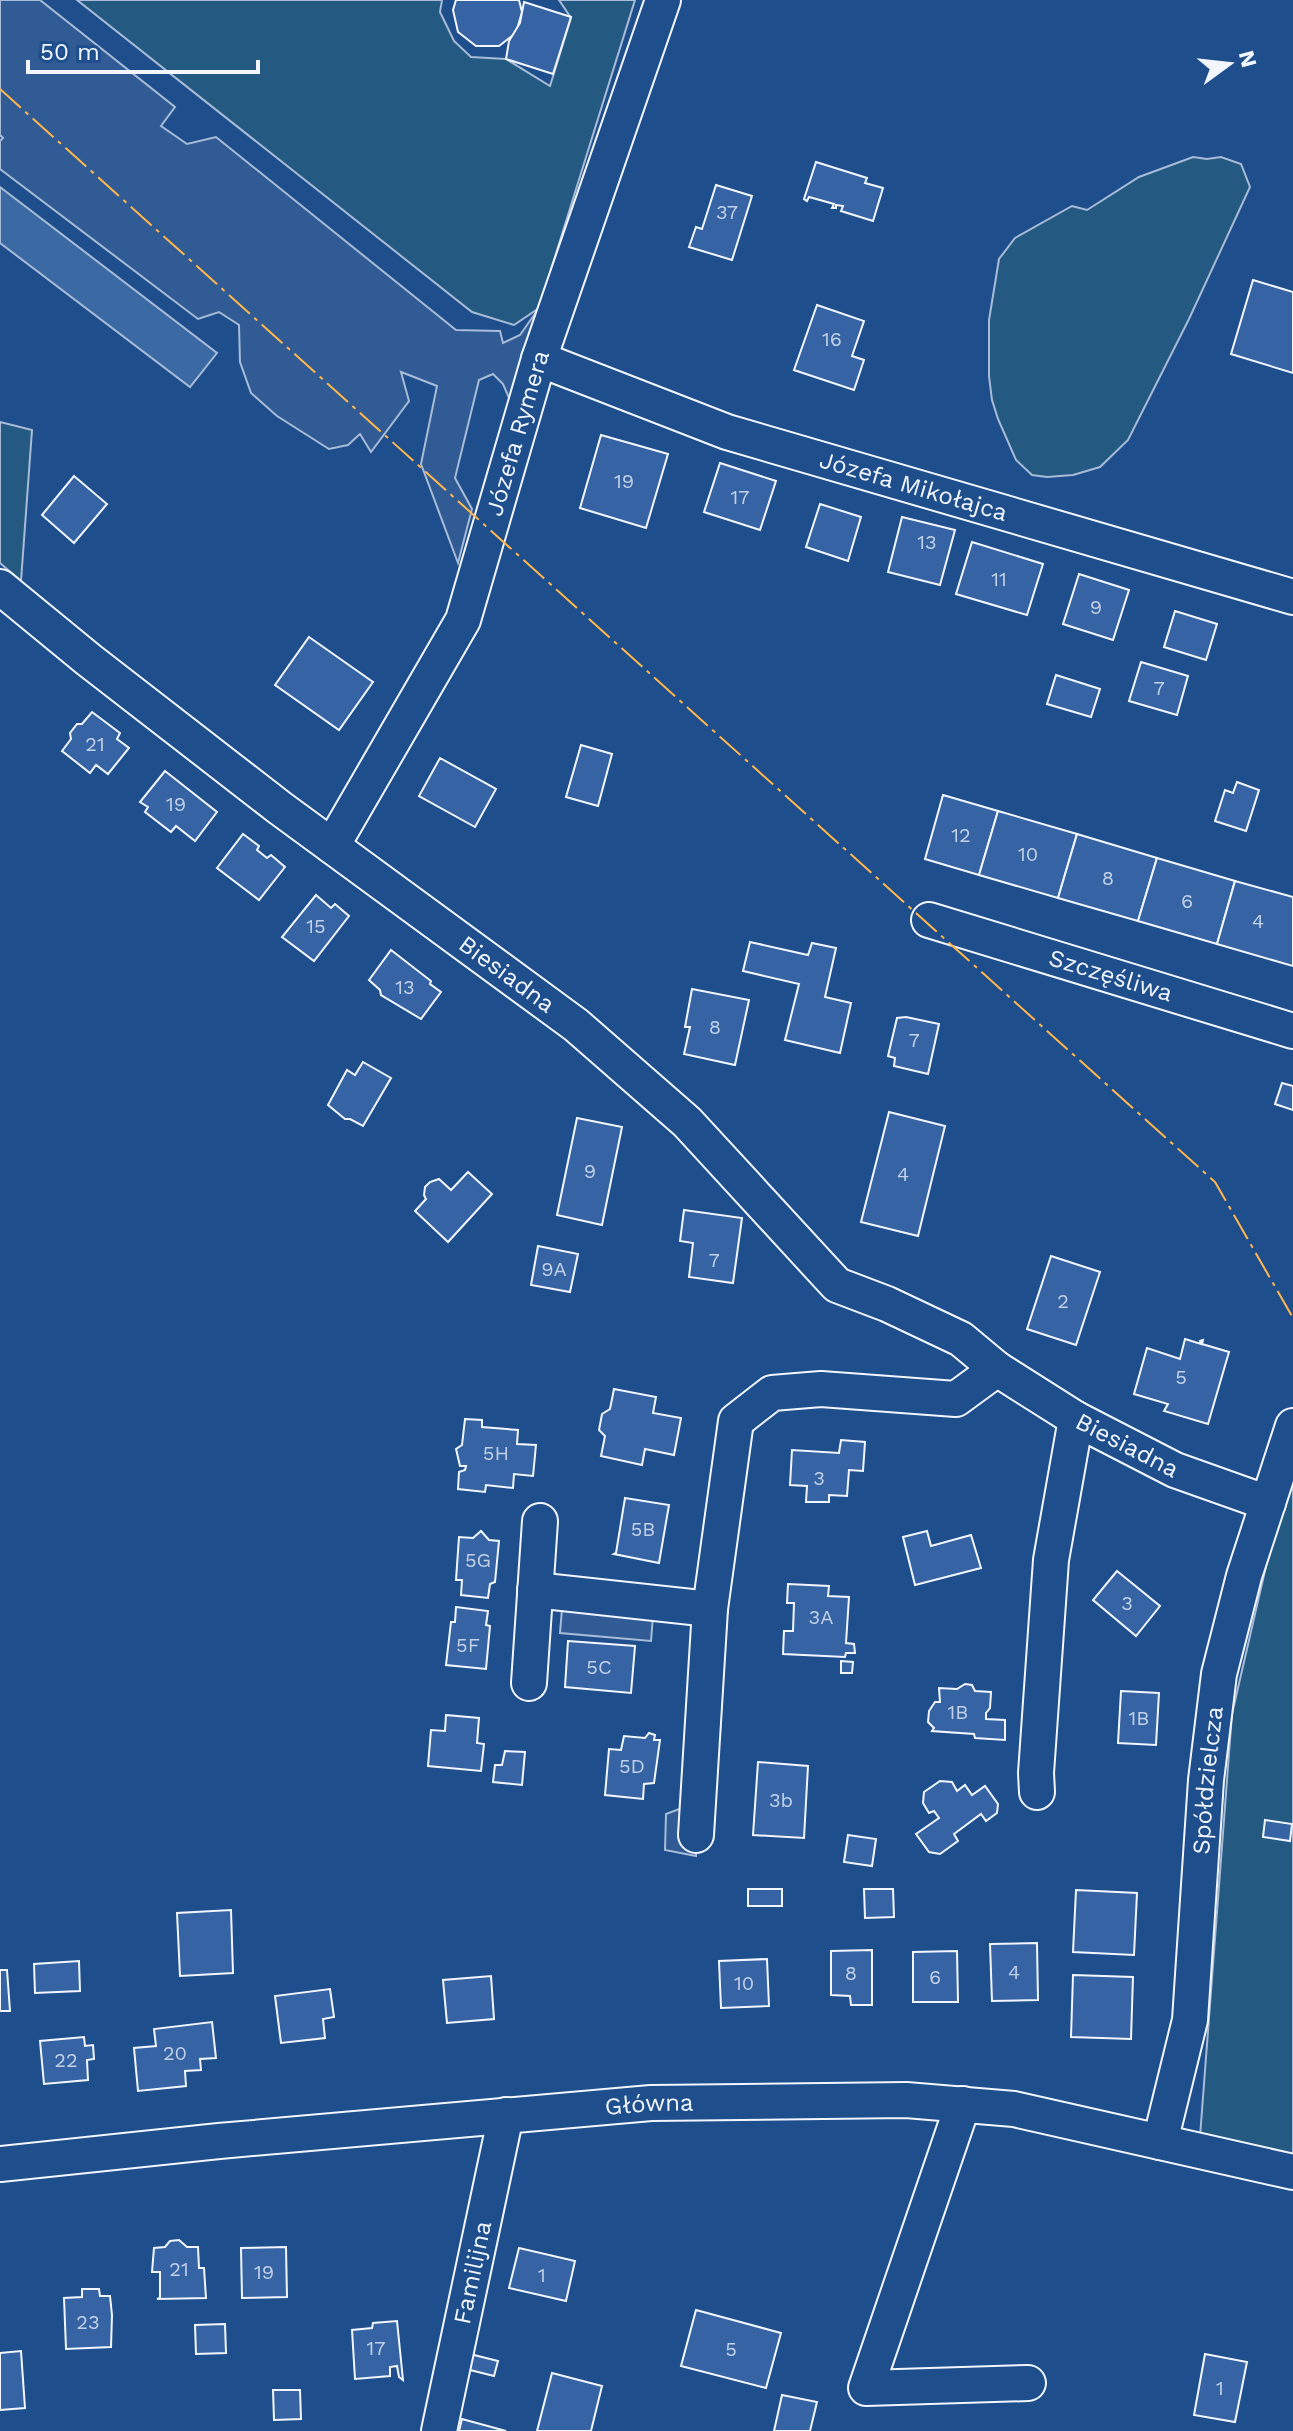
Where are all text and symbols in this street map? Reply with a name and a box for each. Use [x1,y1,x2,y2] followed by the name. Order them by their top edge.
[28,24,258,74] scale bar
[1189,24,1269,104] north arrow
[40,38,100,66] text: 50 m
[1234,48,1262,70] text: N
[716,200,738,224] house number: 37
[822,327,842,351] house number: 16
[480,346,555,519] street label: Józefa Rymera
[816,446,1011,527] street label: Józefa Mikołajca
[614,469,634,493] house number: 19
[730,485,750,509] house number: 17
[917,530,937,554] house number: 13
[991,567,1007,591] house number: 11
[1090,595,1102,619] house number: 9
[1153,676,1165,700] house number: 7
[85,732,105,756] house number: 21
[166,792,186,816] house number: 19
[951,823,971,847] house number: 12
[1018,842,1038,866] house number: 10
[1102,866,1114,890] house number: 8
[1181,889,1193,913] house number: 6
[1252,909,1264,933] house number: 4
[306,914,326,938] house number: 15
[453,930,560,1019] street label: Biesiadna
[1046,943,1176,1007] street label: Szczęśliwa
[395,975,415,999] house number: 13
[709,1015,721,1039] house number: 8
[908,1028,920,1052] house number: 7
[584,1159,596,1183] house number: 9
[897,1162,909,1186] house number: 4
[708,1248,720,1272] house number: 7
[541,1257,567,1281] house number: 9A
[1057,1289,1069,1313] house number: 2
[1175,1365,1187,1389] house number: 5
[1071,1407,1183,1483] street label: Biesiadna
[483,1441,509,1465] house number: 5H
[813,1466,825,1490] house number: 3
[631,1517,655,1541] house number: 5B
[465,1548,491,1572] house number: 5G
[1121,1591,1133,1615] house number: 3
[809,1605,833,1629] house number: 3A
[456,1633,480,1657] house number: 5F
[586,1655,612,1679] house number: 5C
[948,1700,968,1724] house number: 1B
[1187,1704,1229,1855] street label: Spółdzielcza
[1129,1706,1149,1730] house number: 1B
[619,1754,645,1778] house number: 5D
[769,1788,793,1812] house number: 3b
[1008,1960,1020,1984] house number: 4
[845,1961,857,1985] house number: 8
[929,1965,941,1989] house number: 6
[734,1971,754,1995] house number: 10
[163,2041,187,2065] house number: 20
[54,2048,78,2072] house number: 22
[604,2089,694,2121] street label: Główna
[448,2218,497,2327] street label: Familijna
[169,2257,189,2281] house number: 21
[254,2260,274,2284] house number: 19
[538,2263,546,2287] house number: 1
[76,2310,100,2334] house number: 23
[366,2336,386,2360] house number: 17
[725,2337,737,2361] house number: 5
[1216,2376,1224,2400] house number: 1

